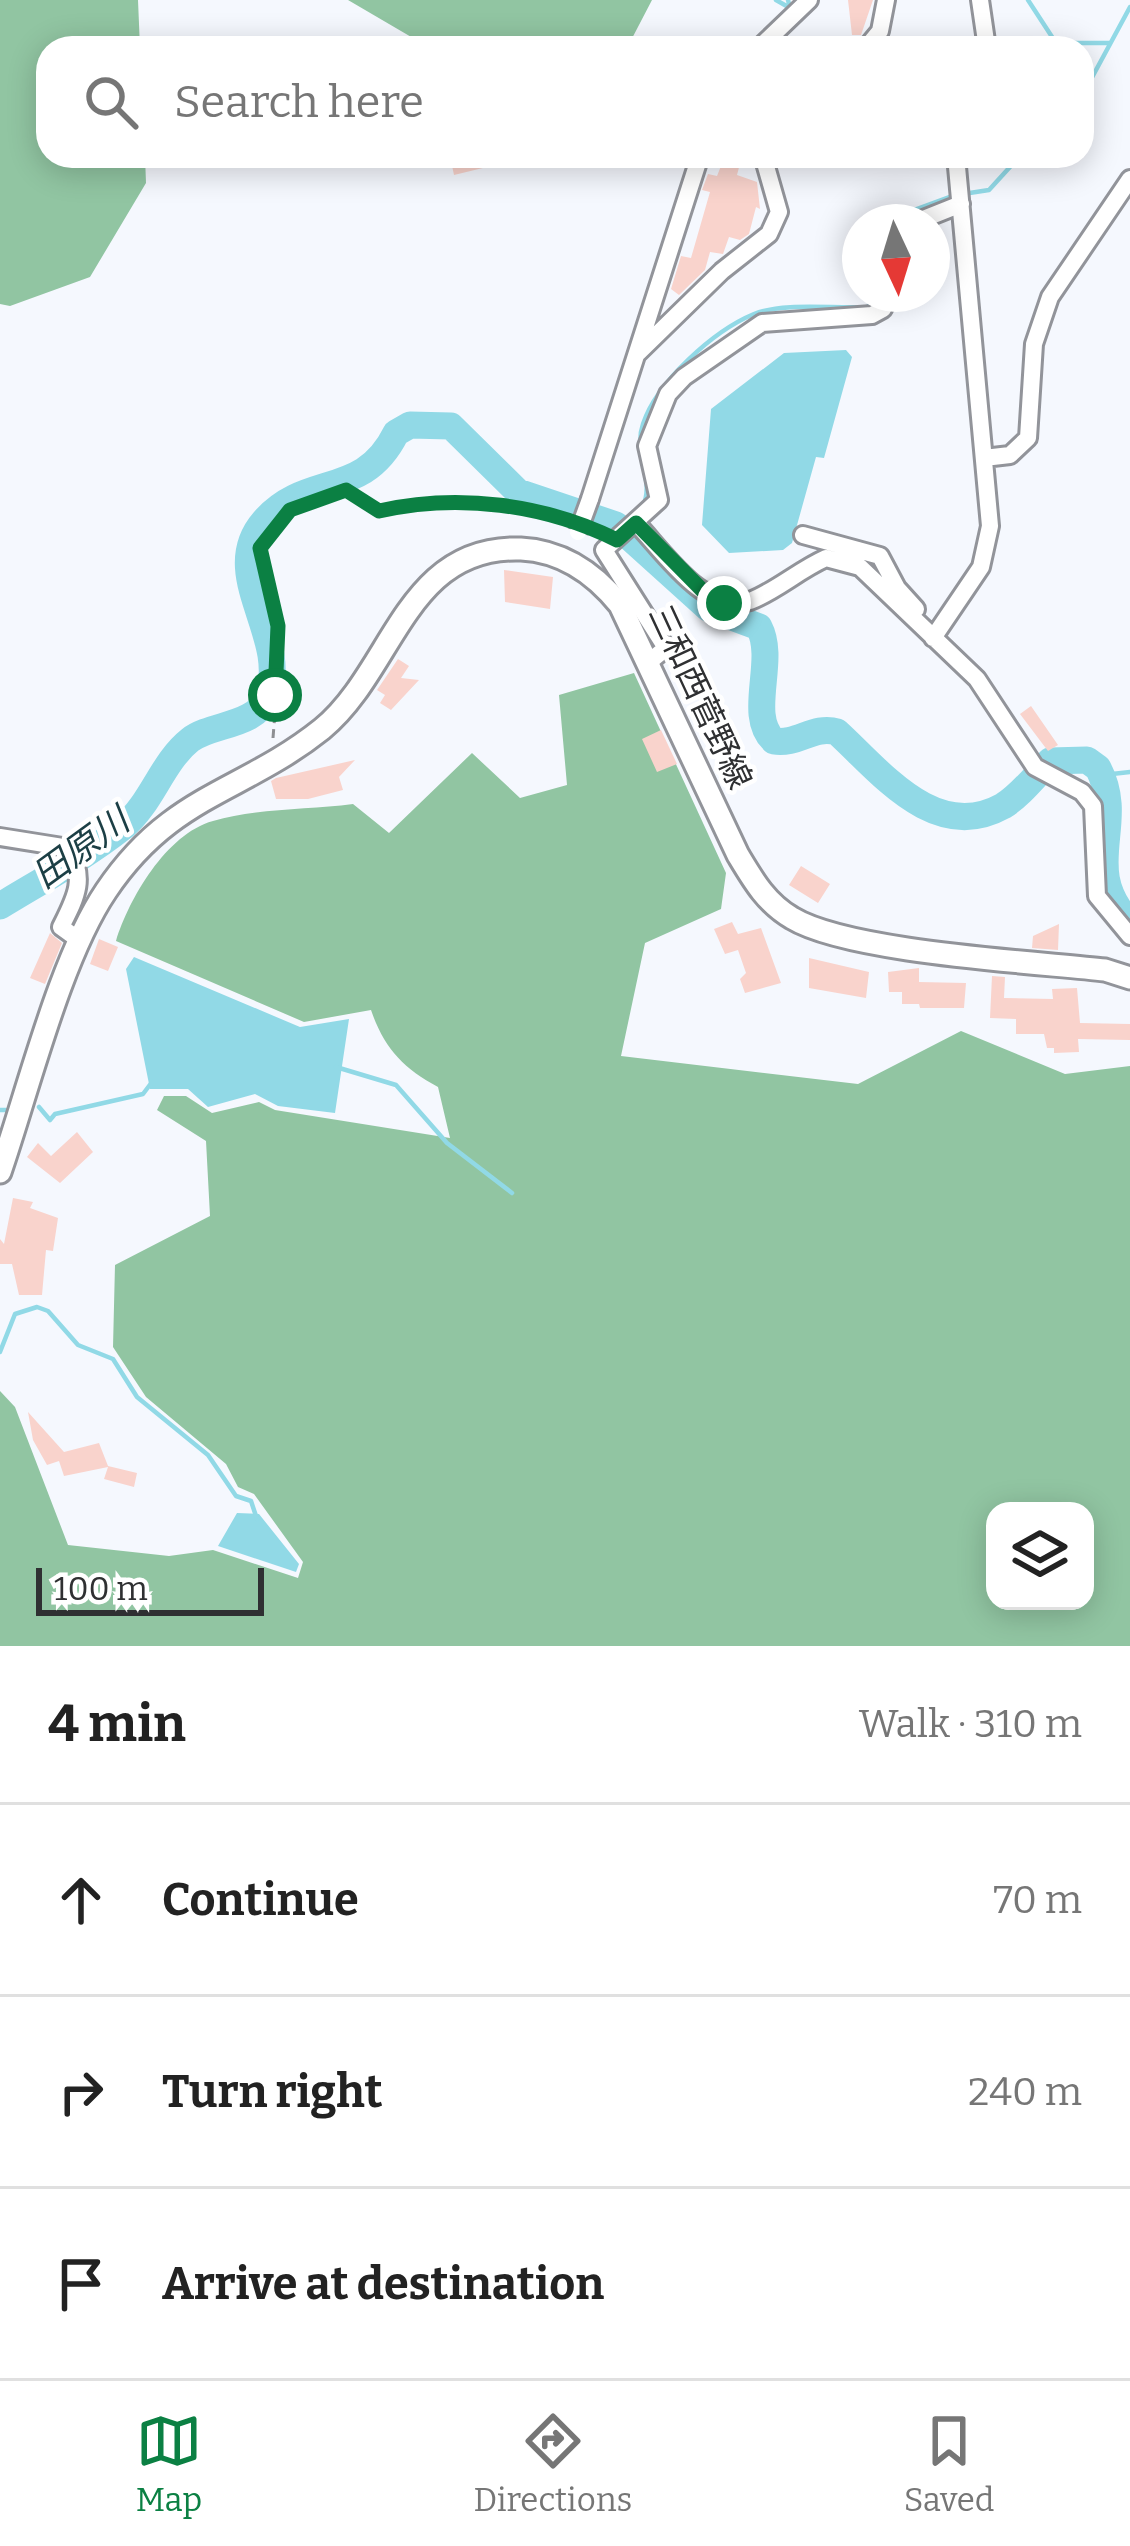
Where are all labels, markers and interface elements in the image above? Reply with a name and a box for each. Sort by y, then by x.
search box [36,36,1094,168]
icon: search [78,69,144,135]
text: Search here [174,75,424,129]
north arrow [842,204,950,312]
route end [697,576,751,630]
street label: 三和西菅野線 [640,599,760,795]
route start [248,668,302,722]
water label: 田原川 [24,796,141,898]
map controls [986,1502,1094,1610]
button: layers [986,1502,1094,1610]
scale bar [36,1562,264,1615]
text: 100 m [54,1569,148,1609]
text: 4 min [48,1693,186,1755]
text: Walk · 310 m [859,1701,1082,1747]
icon: ahead [48,1867,114,1933]
text: Continue [162,1873,359,1927]
text: 70 m [993,1877,1082,1923]
icon: right [48,2059,114,2125]
text: Turn right [162,2065,382,2119]
text: 240 m [968,2069,1082,2115]
icon: arrive [48,2251,114,2317]
text: Arrive at destination [162,2257,604,2311]
tab: Map [136,2408,202,2520]
tab: Directions [474,2408,632,2520]
tab: Saved [904,2408,994,2520]

